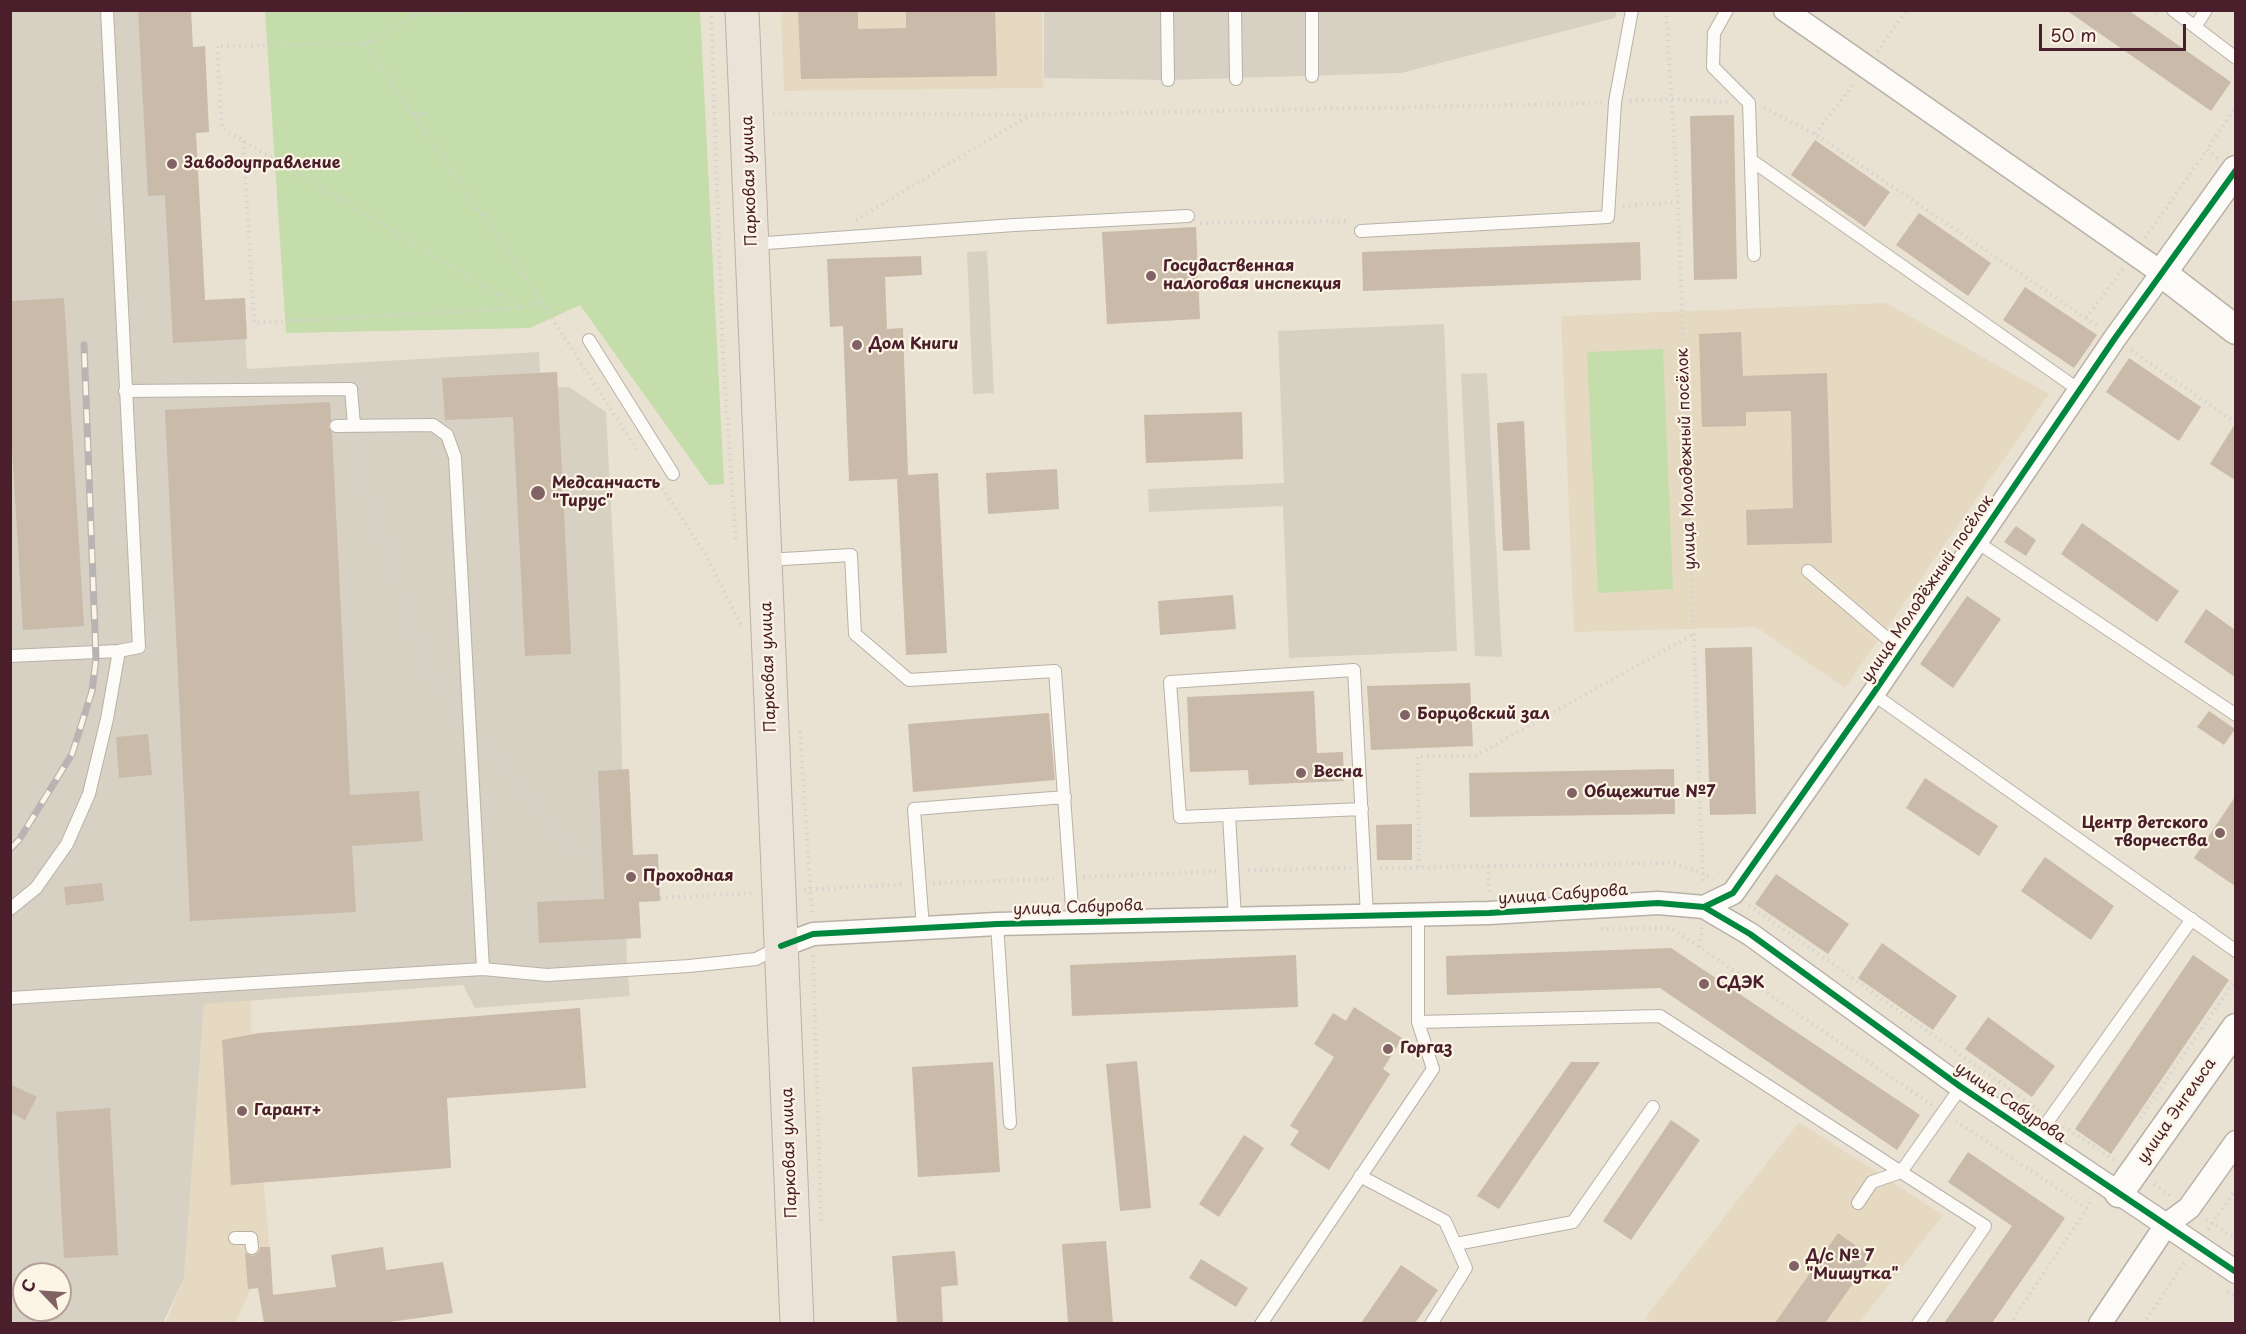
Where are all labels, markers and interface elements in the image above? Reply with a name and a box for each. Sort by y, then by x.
scale bar [2042,12,2189,50]
text: 50 m [2050,21,2097,48]
street label: Парковая улица [738,115,762,247]
place label: Заводоуправление [184,154,340,174]
marker: Заводоуправление [165,157,179,171]
place label: Госудаственная налоговая инспекция [1163,257,1341,295]
marker: Госудаственная налоговая инспекция [1144,269,1158,283]
place label: Дом Книги [869,335,958,355]
marker: Дом Книги [850,338,864,352]
street label: улица Молодежный посёлок [1674,348,1700,570]
place label: Медсанчасть "Тирус" [552,474,660,512]
marker: Медсанчасть "Тирус" [529,484,547,502]
street label: улица Молодёжный посёлок [1858,492,1998,686]
street label: Парковая улица [757,601,781,733]
place label: Борцовский зал [1417,705,1550,725]
marker: Борцовский зал [1398,708,1412,722]
place label: Весна [1313,763,1363,783]
marker: Весна [1294,766,1308,780]
place label: Общежитие №7 [1584,783,1715,803]
marker: Общежитие №7 [1565,786,1579,800]
place label: Центр детского творчества [2082,814,2208,852]
marker: Центр детского творчества [2213,826,2227,840]
place label: Проходная [643,867,734,887]
marker: Проходная [624,870,638,884]
street label: улица Сабурова [1498,881,1628,909]
street label: улица Сабурова [1013,896,1143,920]
place label: СДЭК [1716,974,1764,994]
marker: СДЭК [1697,977,1711,991]
place label: Горгаз [1400,1039,1452,1059]
marker: Горгаз [1381,1042,1395,1056]
street label: улица Энгельса [2134,1055,2220,1167]
street label: улица Сабурова [1951,1059,2069,1147]
street label: Парковая улица [778,1087,802,1219]
place label: Гарант+ [254,1101,322,1121]
marker: Гарант+ [235,1104,249,1118]
place label: Д/с № 7 "Мишутка" [1806,1247,1899,1285]
marker: Д/с № 7 "Мишутка" [1787,1259,1801,1273]
north arrow [12,1262,72,1322]
text: С [14,1275,41,1296]

